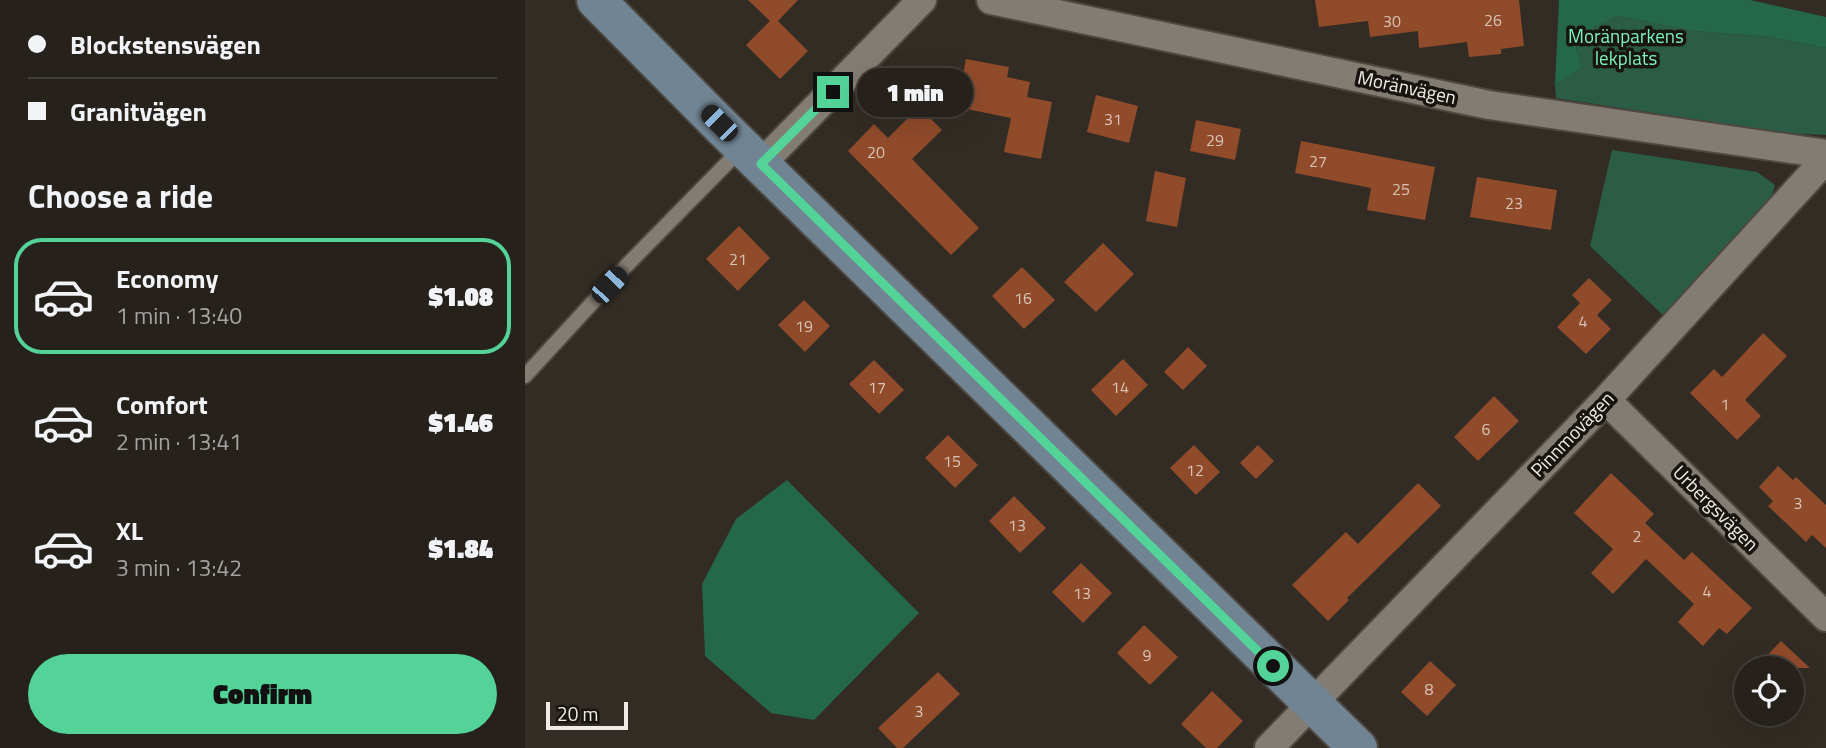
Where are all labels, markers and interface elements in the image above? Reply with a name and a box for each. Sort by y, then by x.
house number: 26 [1484,8,1502,32]
house number: 30 [1383,9,1401,33]
park label: Moränparkens lekplats [1568,21,1684,72]
text: Blockstensvägen [70,25,261,64]
street label: Moränvägen [1355,62,1459,111]
callout: 1 min [857,68,973,116]
text: 1 min [886,75,944,110]
route end [817,76,849,108]
text: Granitvägen [70,92,207,131]
car [697,101,742,145]
house number: 31 [1104,107,1122,131]
house number: 29 [1206,128,1224,152]
house number: 20 [867,140,885,164]
house number: 27 [1309,149,1327,173]
text: Choose a ride [28,172,213,220]
house number: 25 [1392,177,1410,201]
house number: 23 [1505,191,1523,215]
house number: 21 [729,247,747,271]
text: Economy [116,259,218,298]
car [587,262,632,308]
icon: car [32,265,95,328]
text: $1.08 [428,277,493,316]
house number: 16 [1014,286,1032,310]
text: 1 min · 13:40 [116,298,242,333]
house number: 4 [1579,309,1588,333]
house number: 19 [795,314,813,338]
house number: 17 [868,375,886,399]
house number: 14 [1111,375,1129,399]
street label: Pinnmovägen [1523,384,1620,483]
text: Comfort [116,385,208,424]
icon: car [32,391,95,454]
house number: 1 [1721,392,1729,416]
text: $1.46 [428,403,493,442]
house number: 6 [1482,417,1491,441]
text: 2 min · 13:41 [116,424,242,459]
house number: 15 [943,449,961,473]
house number: 12 [1186,458,1204,482]
street label: Urbergsvägen [1667,458,1766,557]
house number: 3 [1794,491,1802,515]
text: XL [116,511,143,550]
house number: 13 [1008,513,1026,537]
icon: car [32,517,95,580]
house number: 2 [1633,524,1641,548]
text: $1.84 [428,529,493,568]
text: 3 min · 13:42 [116,550,242,585]
house number: 4 [1703,579,1712,603]
house number: 13 [1073,581,1091,605]
house number: 9 [1143,643,1152,667]
route start [1257,650,1289,682]
button: Confirm [28,654,497,734]
map controls [1734,656,1804,726]
button: locate [1734,656,1804,726]
house number: 8 [1425,677,1434,701]
scale bar [546,699,628,731]
text: 20 m [557,699,598,728]
house number: 3 [915,699,923,723]

